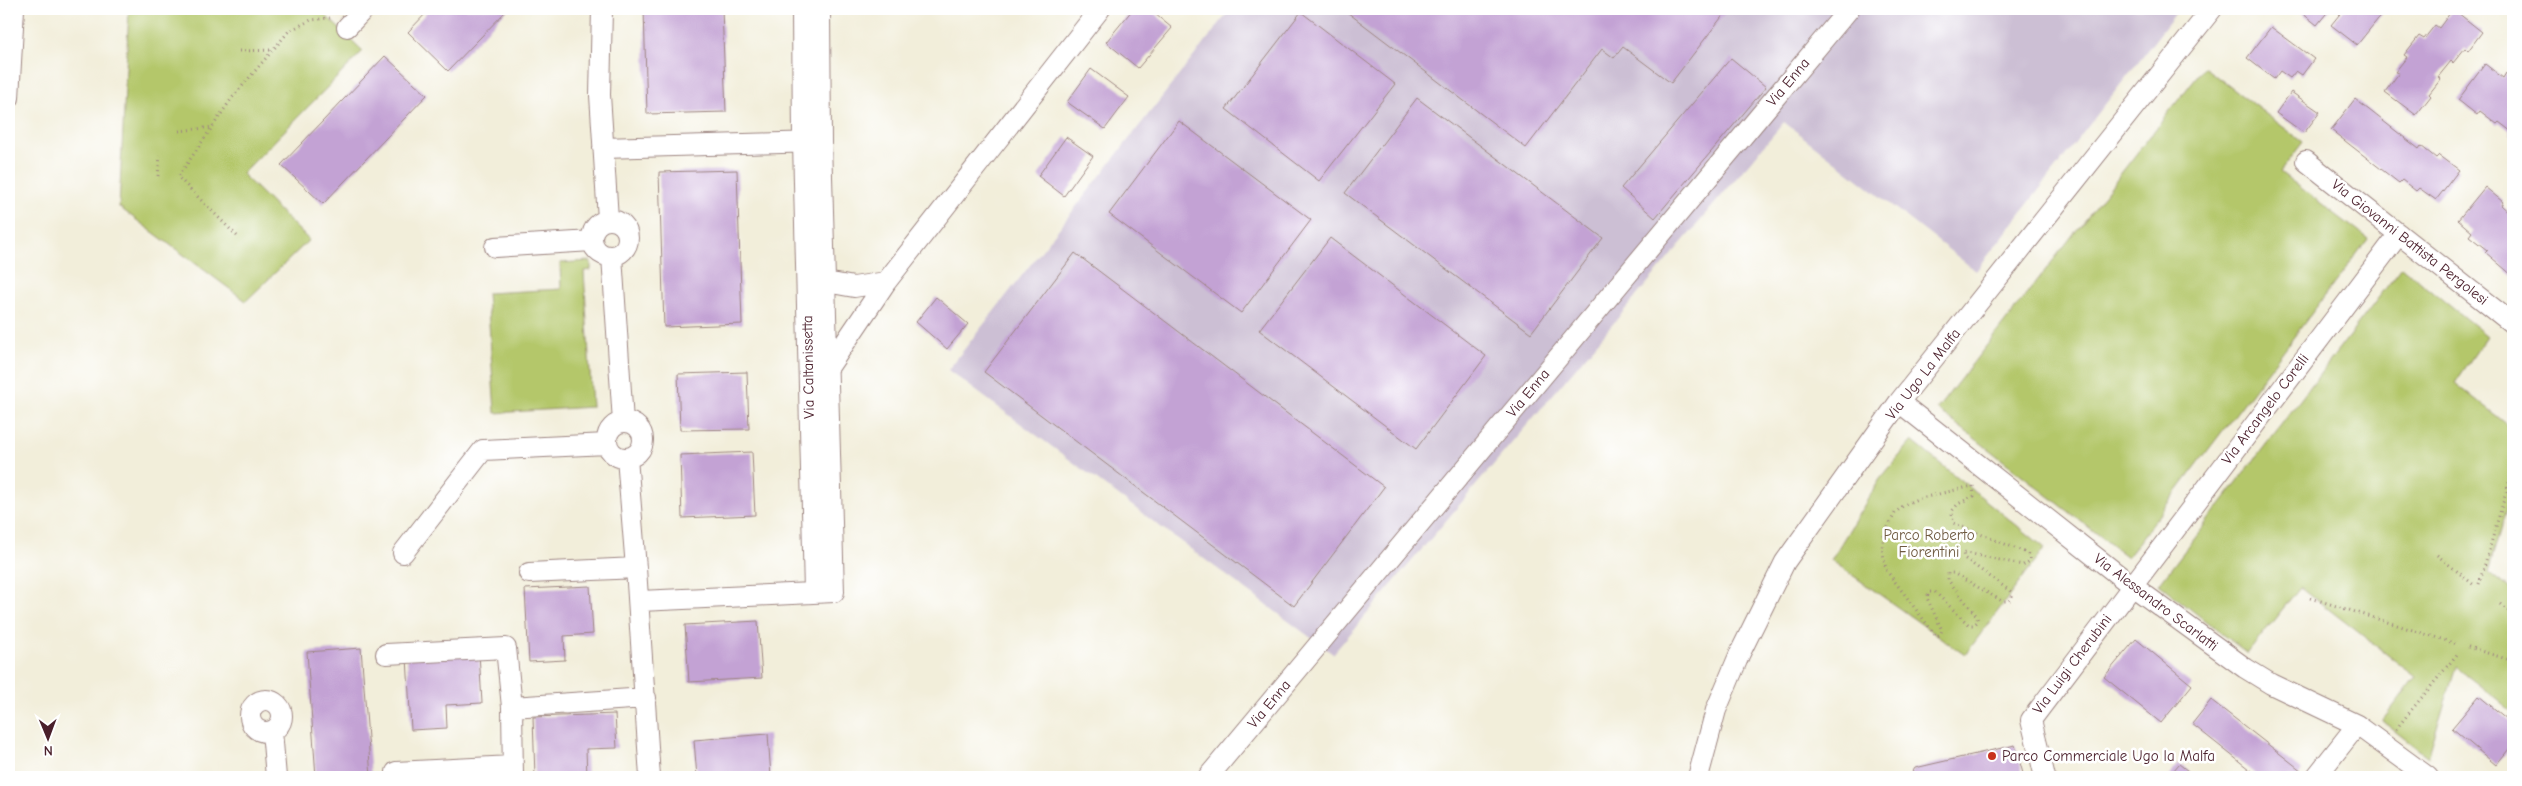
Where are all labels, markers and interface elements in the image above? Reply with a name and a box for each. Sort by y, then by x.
street label: Via Enna [1763,54,1813,110]
street label: Via Giovanni Battista Pergolesi [2328,175,2492,309]
street label: Via Caltanissetta [798,315,818,419]
street label: Via Ugo La Malfa [1882,325,1964,423]
street label: Via Arcangelo Corelli [2218,350,2312,468]
street label: Via Enna [1503,365,1553,421]
park label: Parco Roberto Fiorentini [1883,526,1975,561]
street label: Via Alessandro Scarlatti [2090,549,2222,655]
street label: Via Luigi Cherubini [2029,610,2115,718]
street label: Via Enna [1244,676,1294,732]
north arrow [22,714,72,764]
text: N [44,742,53,759]
place label: Parco Commerciale Ugo la Malfa [2002,747,2215,765]
marker: Parco Commerciale Ugo la Malfa [1986,750,1998,762]

